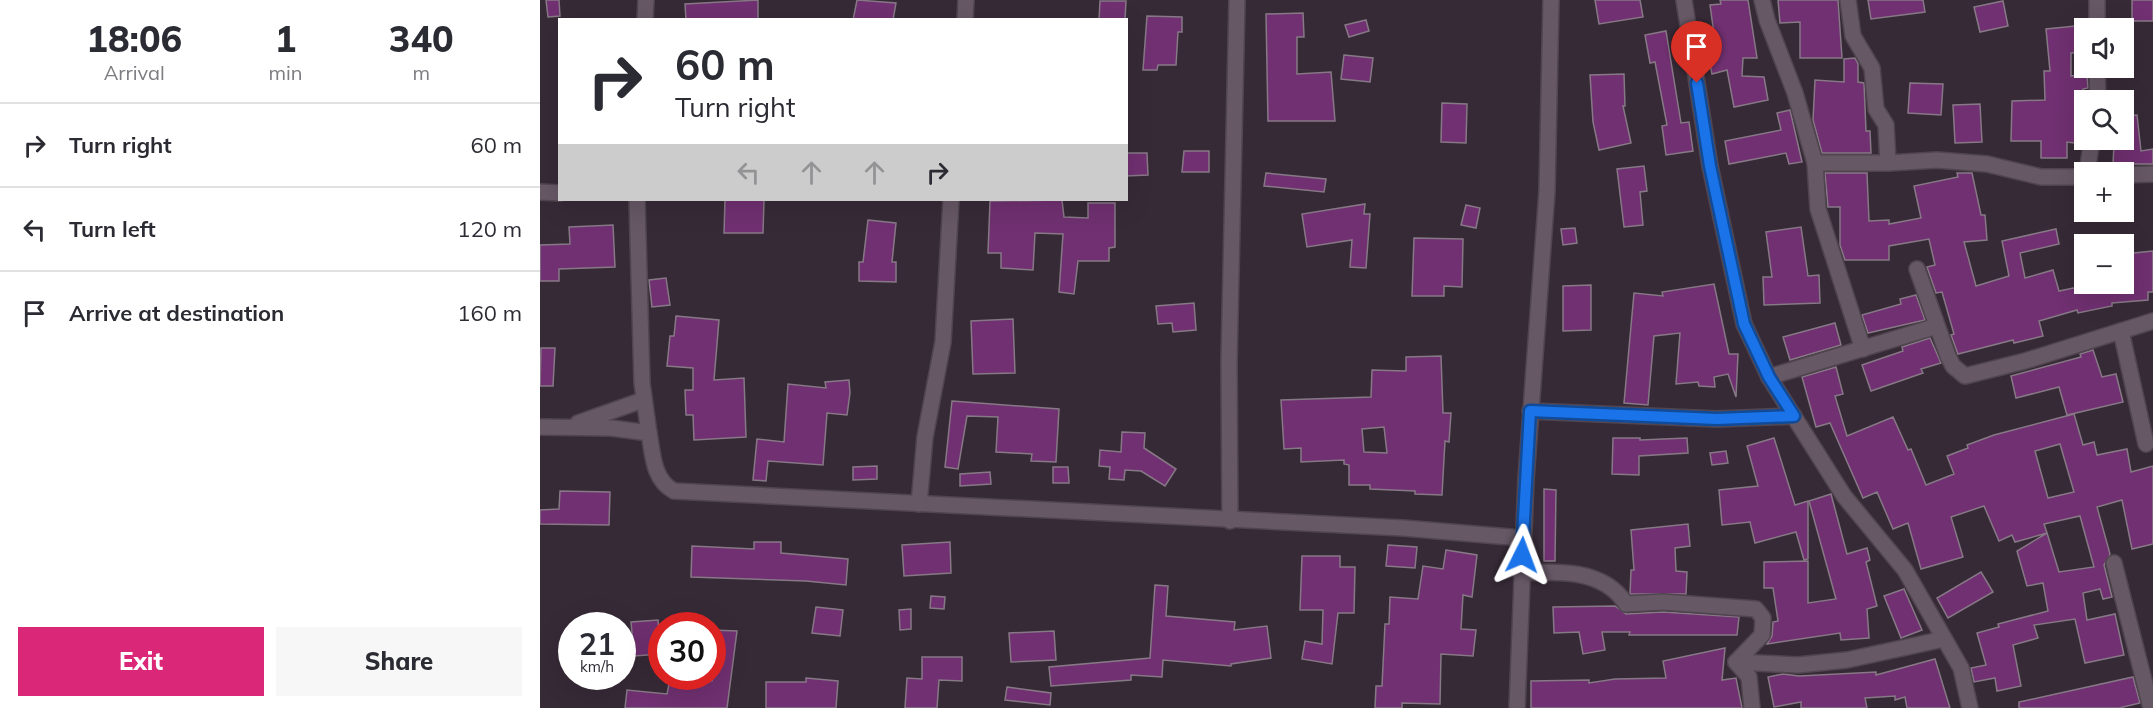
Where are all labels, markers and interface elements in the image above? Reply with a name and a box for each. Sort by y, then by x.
text: 18:06 [86,16,182,61]
text: 1 [275,16,296,61]
text: 340 [389,16,454,61]
map controls [2074,18,2134,294]
button: sound [2074,18,2134,78]
pin [1671,21,1722,83]
icon: arrive [1680,30,1713,63]
text: 60 m [675,38,775,91]
icon: right [576,42,654,120]
text: Arrival [104,60,165,85]
text: min [268,60,303,85]
text: m [412,60,430,85]
text: Turn right [675,90,795,124]
button: search [2074,90,2134,150]
icon: right [18,129,51,162]
text: Turn right [69,131,172,159]
text: 60 m [471,131,522,159]
icon: left [732,156,765,189]
icon: ahead [795,156,828,189]
icon: ahead [858,156,891,189]
icon: right [921,156,954,189]
button: + [2074,162,2134,222]
icon: left [18,213,51,246]
text: Turn left [69,215,156,243]
text: 120 m [457,215,522,243]
button: − [2074,234,2134,294]
icon: arrive [18,297,51,330]
text: Arrive at destination [69,299,284,327]
text: 160 m [457,299,522,327]
position arrow [1490,523,1554,587]
speed limit sign: 30 [648,612,726,690]
text: 21 [579,625,615,663]
button: Exit [18,627,264,696]
button: Share [276,627,522,696]
text: km/h [580,657,614,676]

